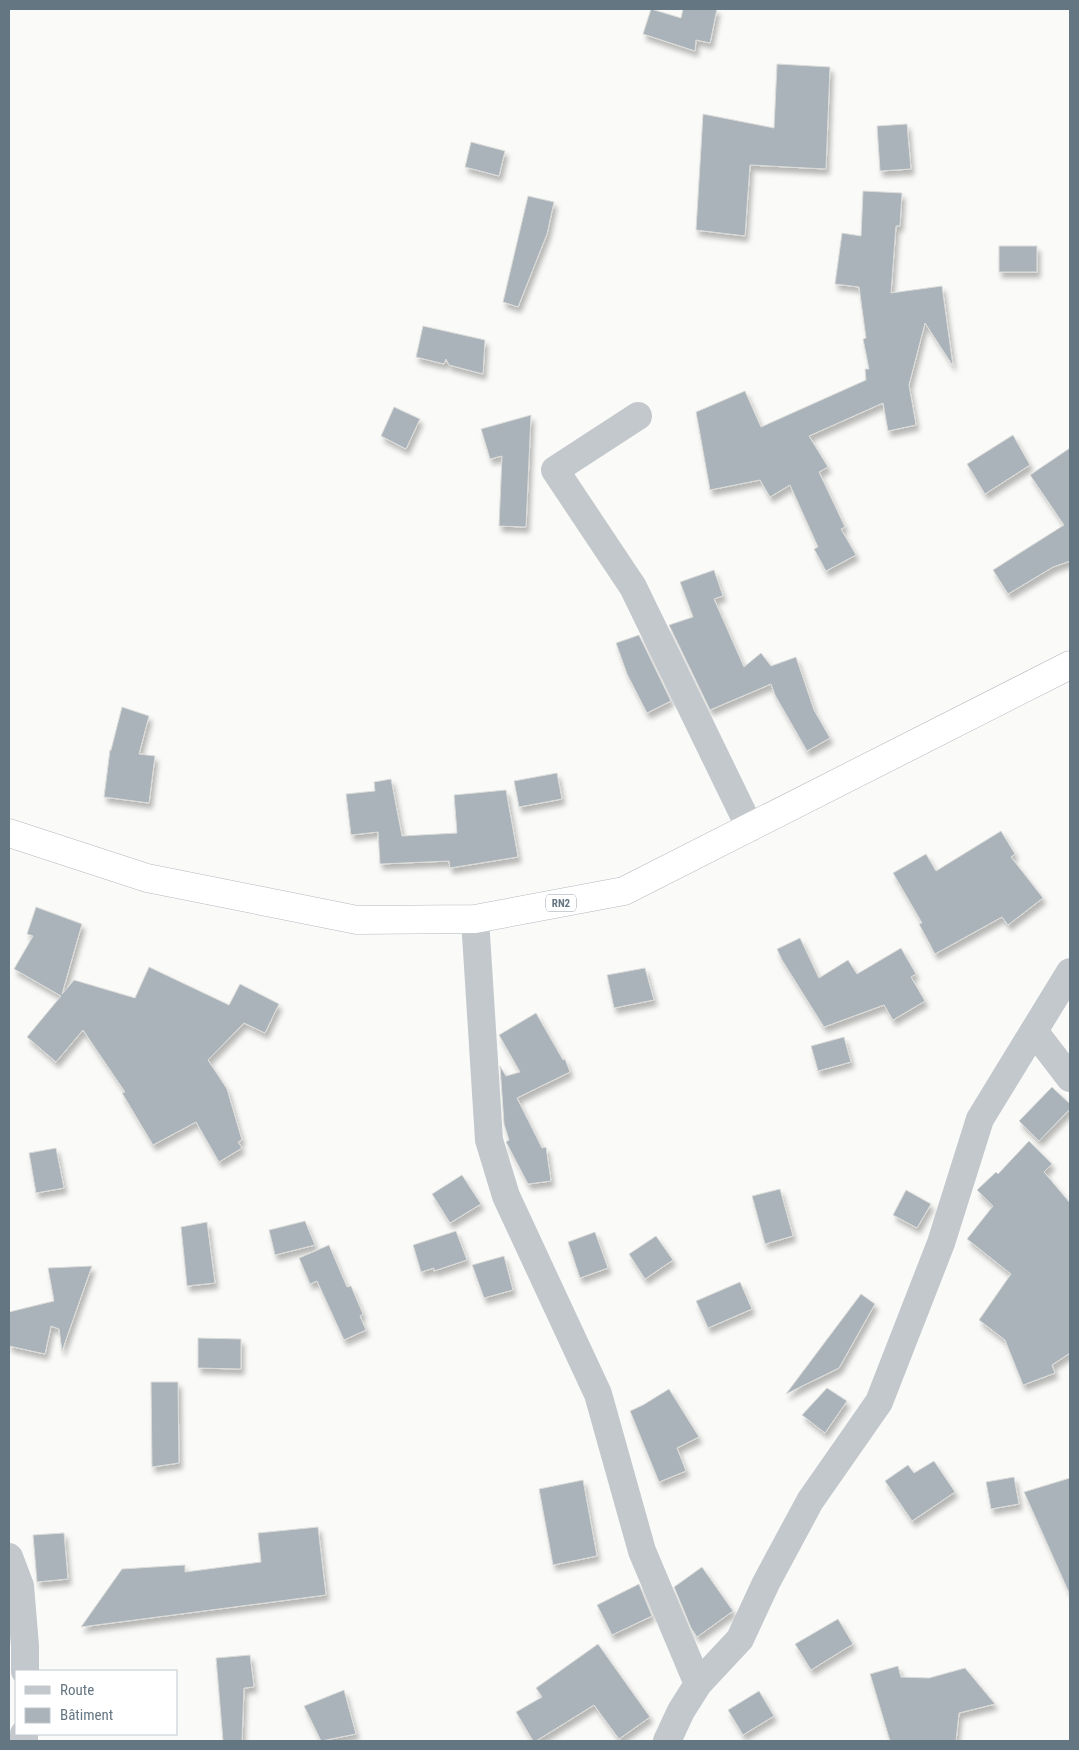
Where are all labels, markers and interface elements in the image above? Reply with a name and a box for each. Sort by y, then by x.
road number: RN2 [546,894,576,911]
legend [15,1670,178,1735]
text: Route [60,1681,94,1699]
text: Bâtiment [60,1706,113,1724]

